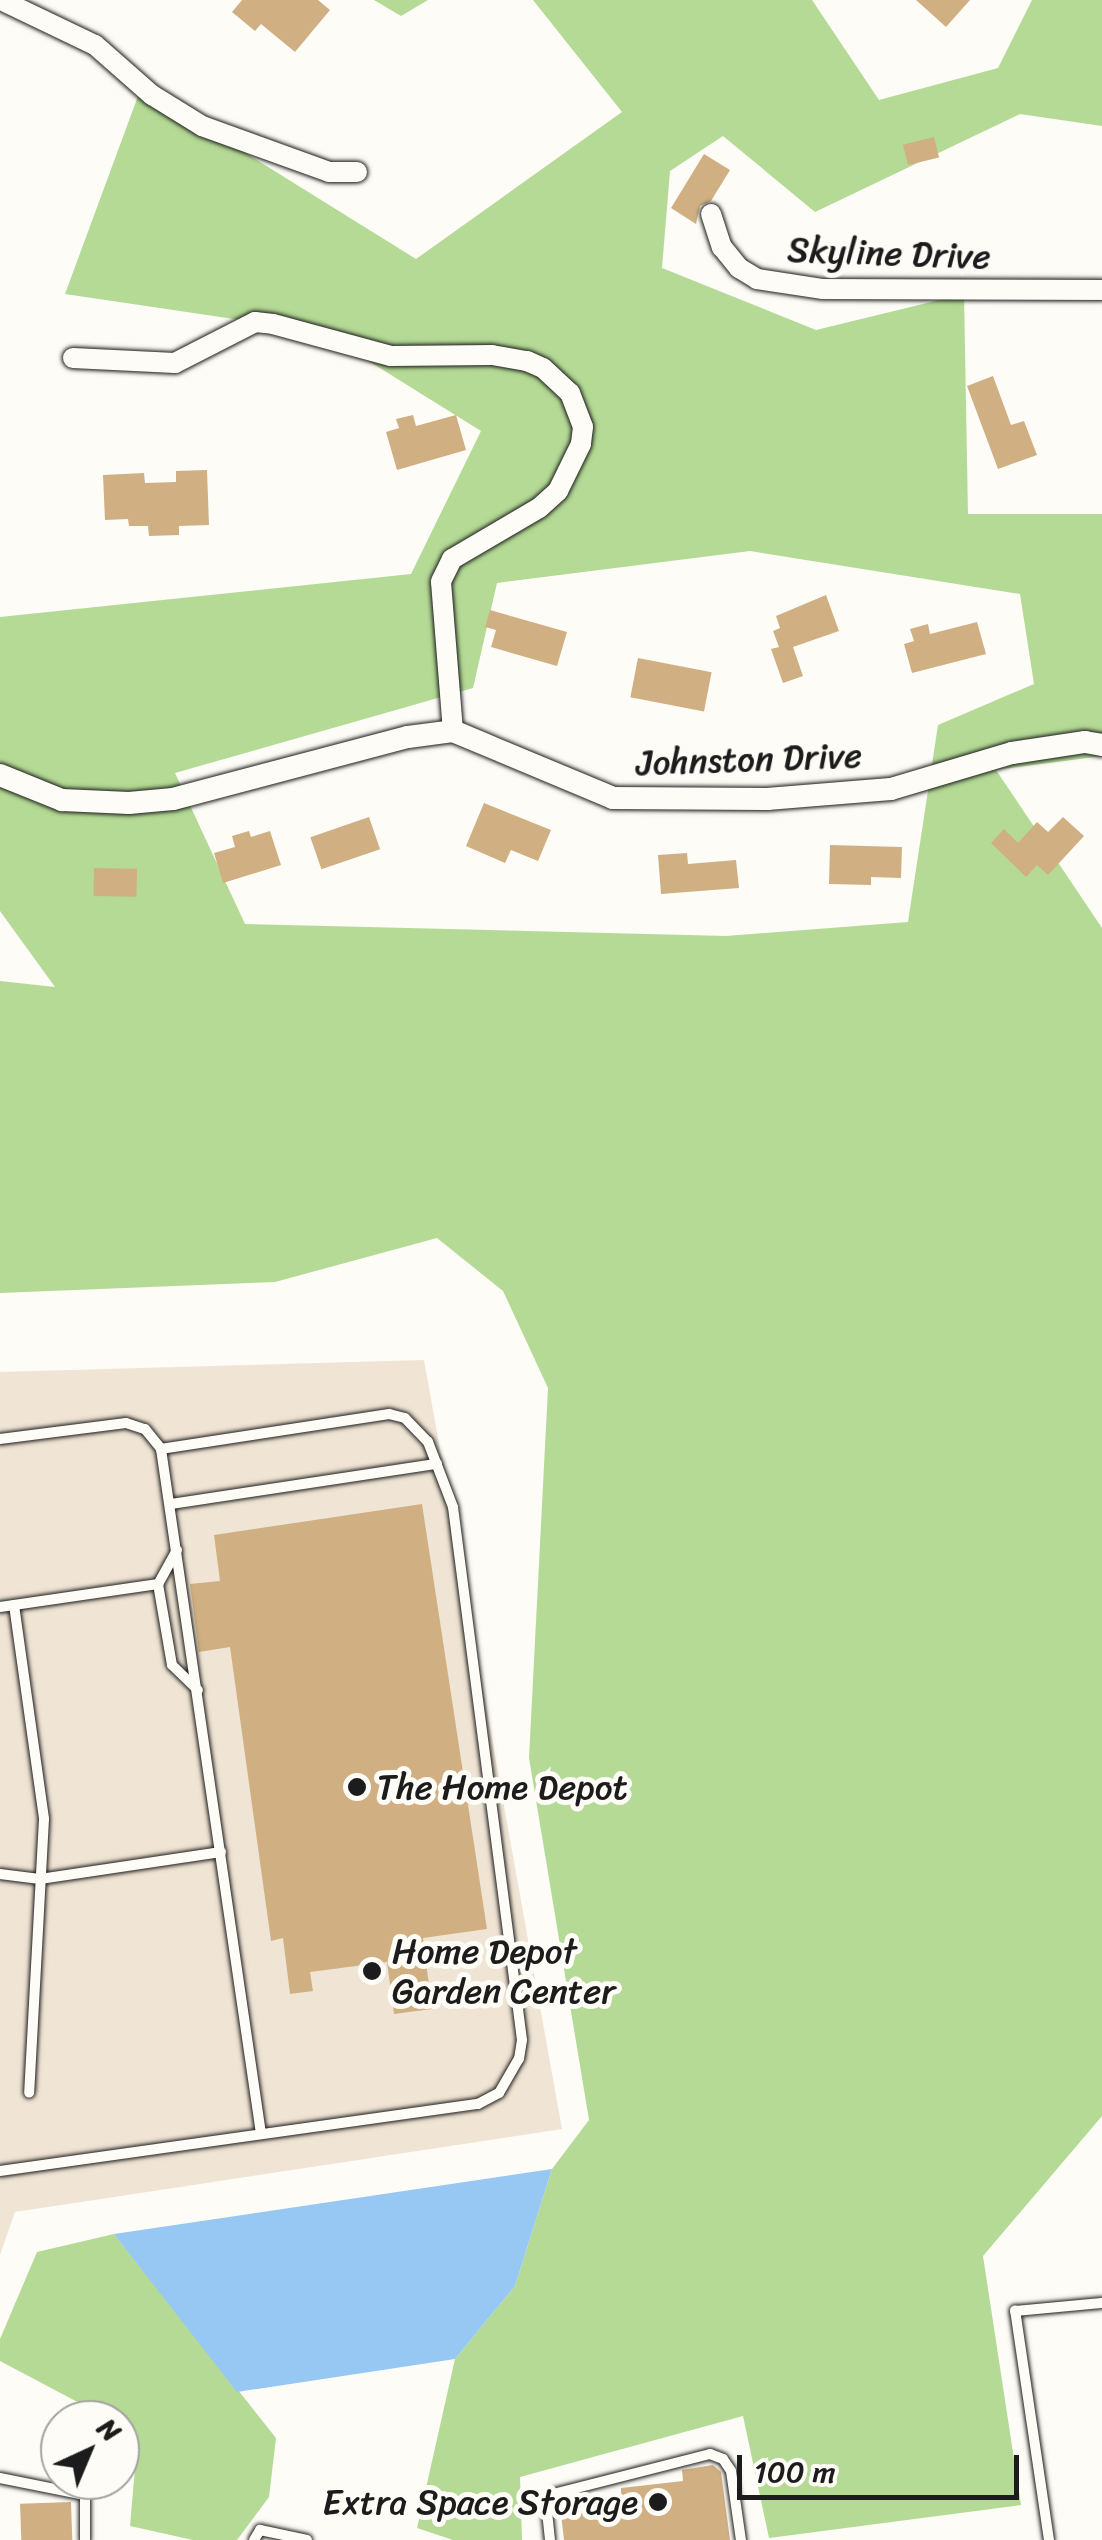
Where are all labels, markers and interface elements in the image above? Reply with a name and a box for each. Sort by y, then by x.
street label: Skyline Drive [787,228,991,278]
street label: Johnston Drive [635,734,863,784]
place label: The Home Depot [377,1766,629,1808]
marker: The Home Depot [346,1776,368,1798]
place label: Home Depot Garden Center [392,1930,617,2012]
marker: Home Depot Garden Center [361,1960,383,1982]
north arrow [40,2400,140,2500]
text: N [86,2405,134,2454]
scale bar [742,2435,1024,2497]
text: 100 m [754,2445,836,2499]
place label: Extra Space Storage [320,2481,638,2523]
marker: Extra Space Storage [647,2491,669,2513]

